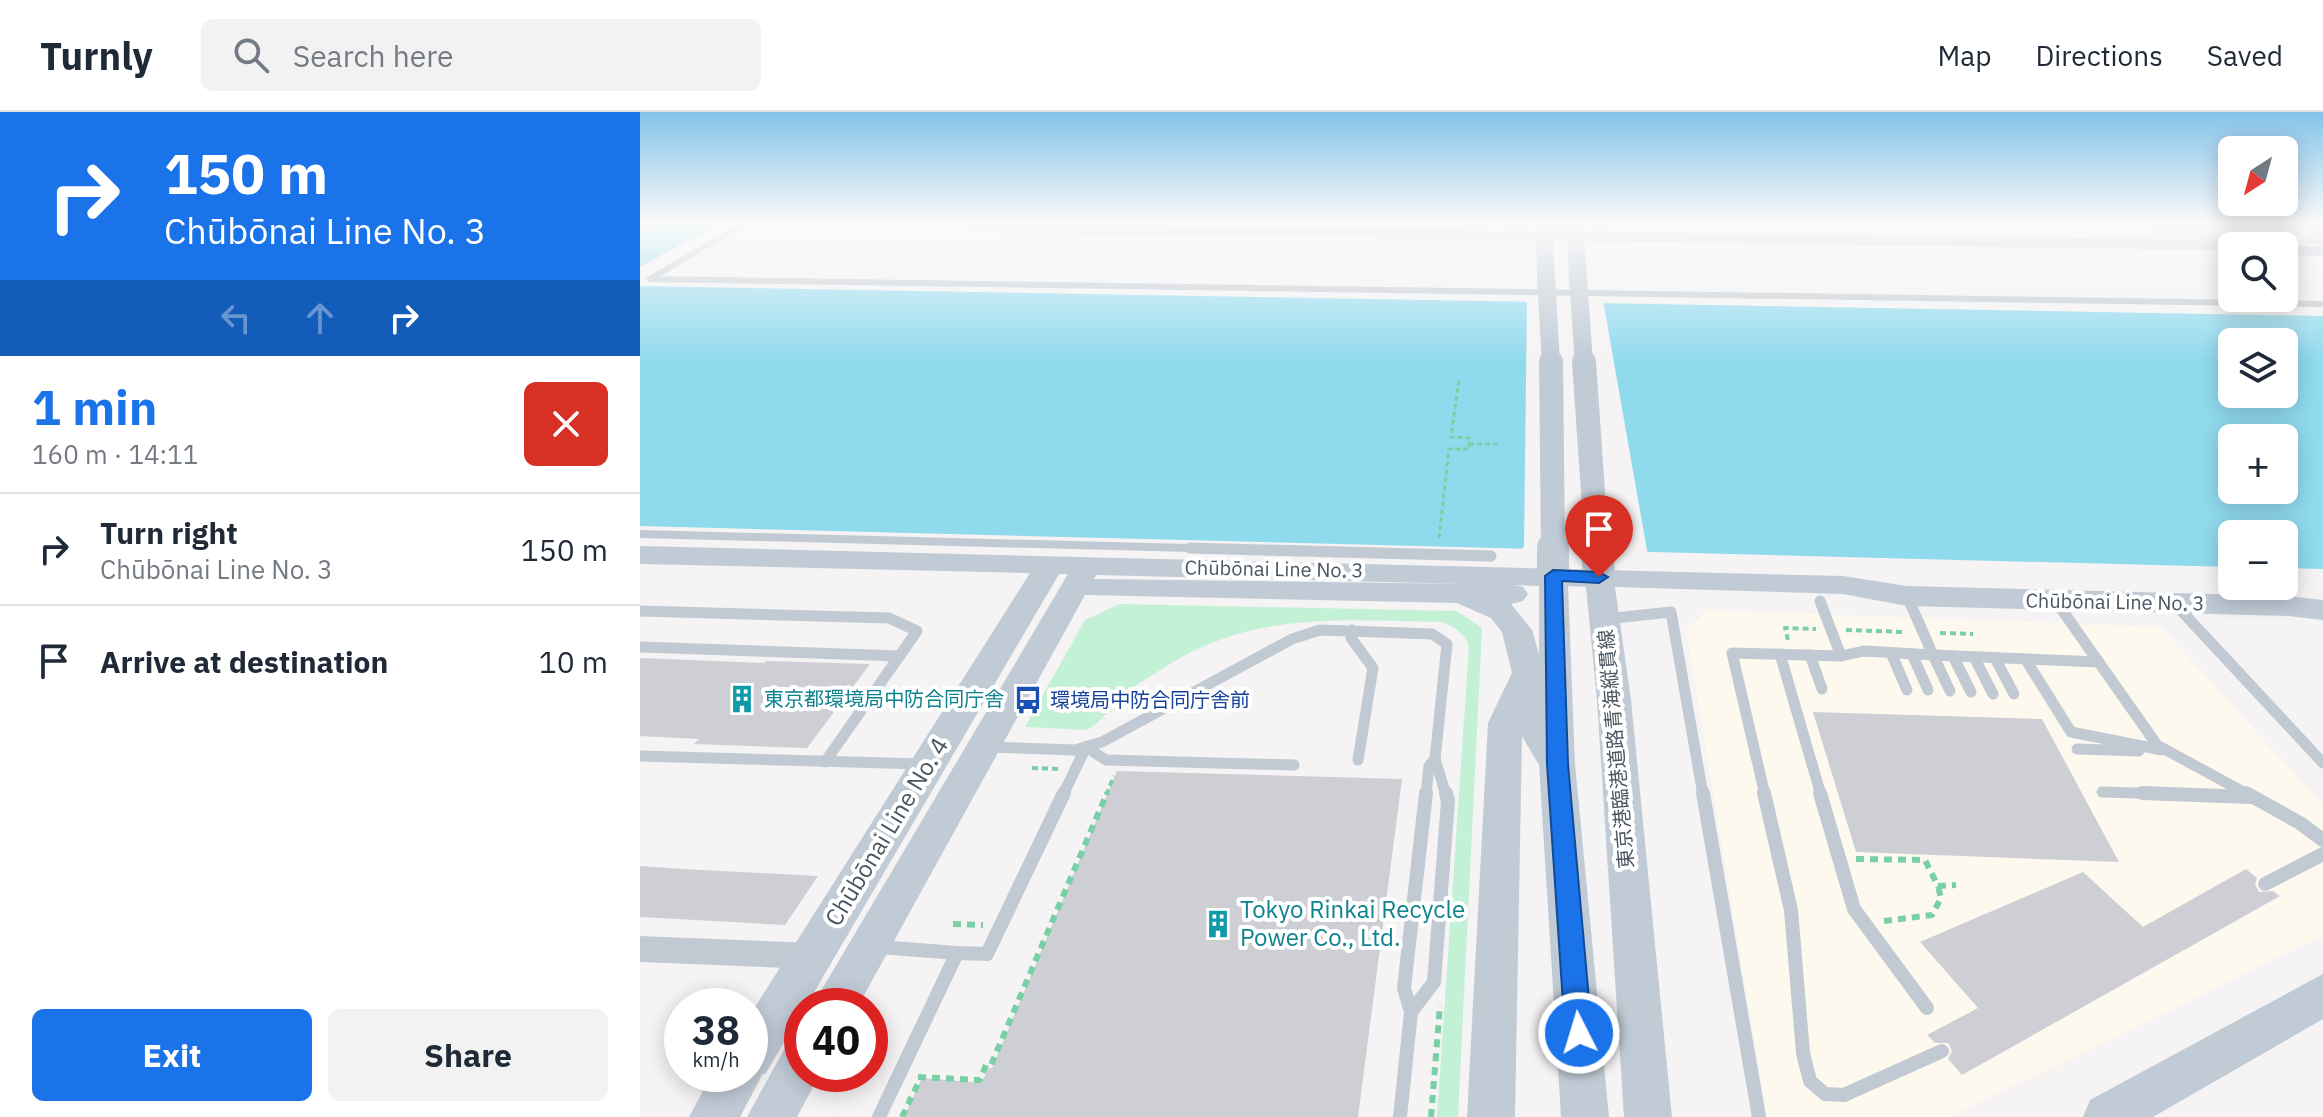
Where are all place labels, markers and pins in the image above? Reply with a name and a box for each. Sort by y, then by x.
pin [1565,495,1633,577]
building icon: 東京都環境局中防合同庁舎 [727,684,757,714]
place label: 東京都環境局中防合同庁舎 [764,685,1004,712]
bus stop icon: 環境局中防合同庁舎前 [1013,685,1043,715]
place label: 環境局中防合同庁舎前 [1050,686,1250,713]
place label: Tokyo Rinkai Recycle Power Co., Ltd. [1240,893,1465,953]
building icon: Tokyo Rinkai Recycle Power Co., Ltd. [1203,909,1233,939]

